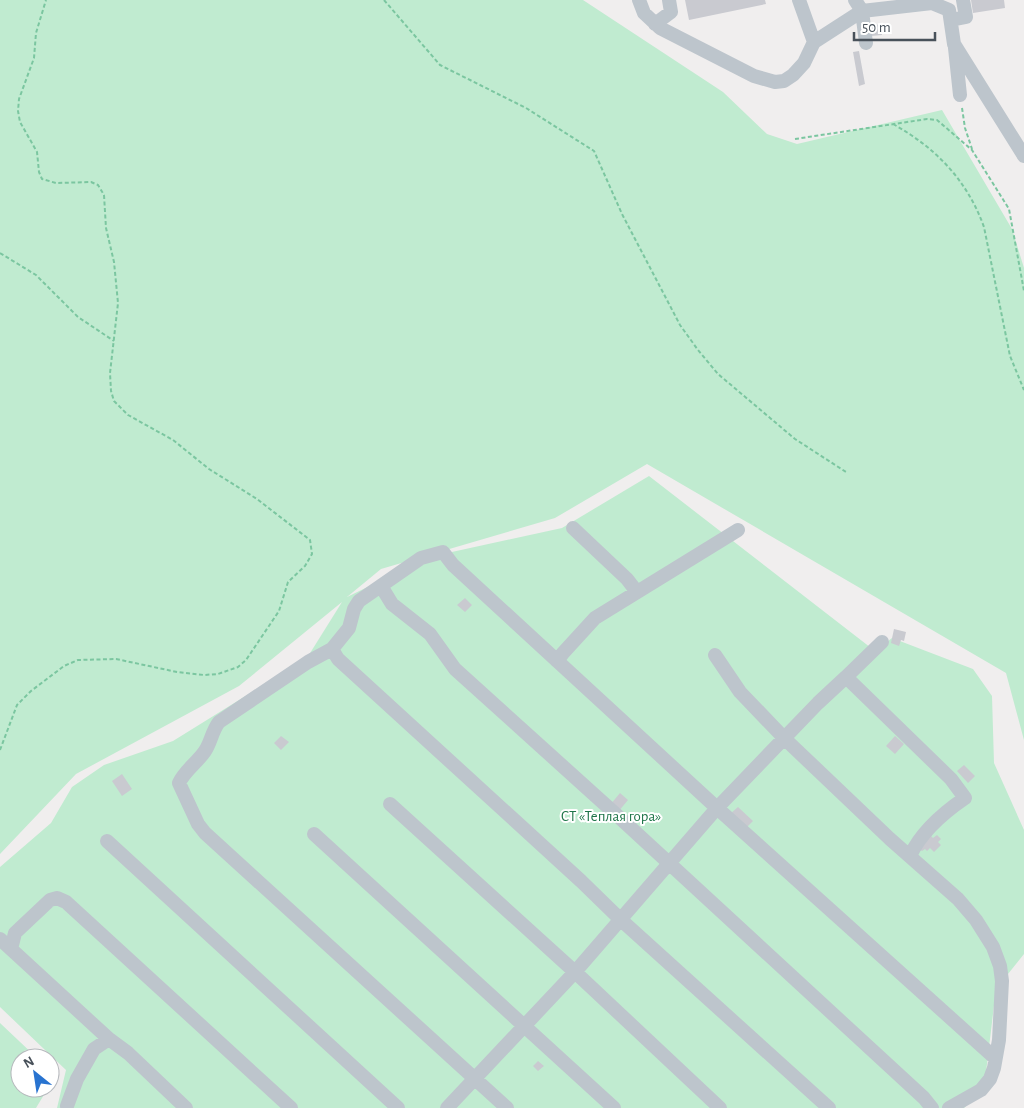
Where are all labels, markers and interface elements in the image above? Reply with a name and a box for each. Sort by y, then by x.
scale bar [854,10,935,42]
text: 50 m [862,20,891,35]
park label: СТ «Теплая гора» [561,809,661,824]
north arrow [10,1048,60,1098]
text: N [21,1054,37,1071]

